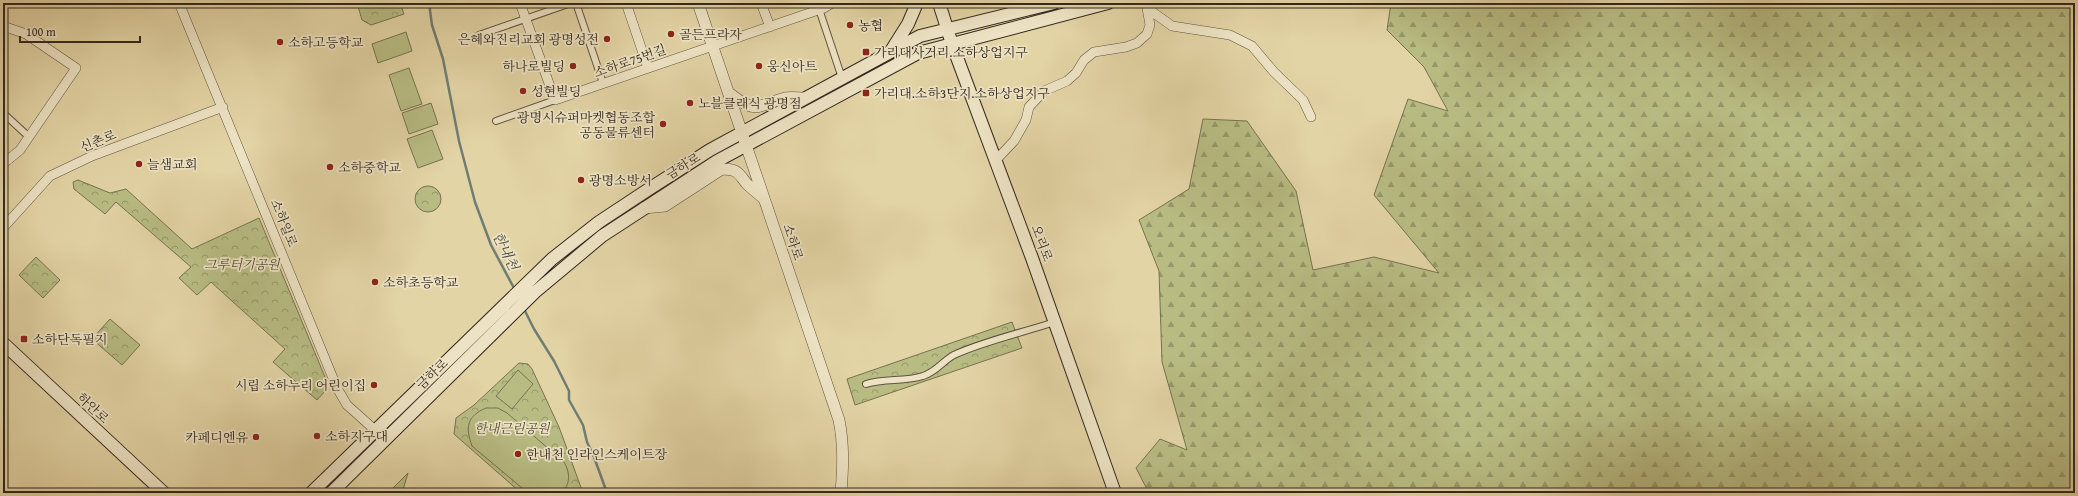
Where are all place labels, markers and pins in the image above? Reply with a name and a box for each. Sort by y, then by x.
place label: 농협 [858,16,883,35]
marker: 농협 [845,20,855,30]
place label: 골든프라자 [679,25,742,44]
marker: 골든프라자 [666,29,676,39]
place label: 은혜와진리교회 광명성전 [458,30,599,49]
place label: 소하고등학교 [288,33,364,52]
marker: 은혜와진리교회 광명성전 [602,34,612,44]
marker: 소하고등학교 [275,37,285,47]
place label: 가리대사거리.소하상업지구 [874,43,1028,62]
marker: 가리대사거리.소하상업지구 [861,47,871,57]
place label: 하나로빌딩 [502,57,565,76]
place label: 웅신아트 [767,57,818,76]
marker: 하나로빌딩 [568,61,578,71]
marker: 웅신아트 [754,61,764,71]
place label: 성현빌딩 [531,82,581,101]
place label: 가리대.소하3단지.소하상업지구 [874,84,1050,103]
marker: 성현빌딩 [518,86,528,96]
marker: 가리대.소하3단지.소하상업지구 [861,88,871,98]
place label: 노블클래식 광명점 [698,94,801,113]
marker: 노블클래식 광명점 [685,98,695,108]
place label: 광명시슈퍼마켓협동조합 공동물류센터 [517,108,655,142]
marker: 광명시슈퍼마켓협동조합 공동물류센터 [658,119,668,129]
place label: 늘샘교회 [147,155,197,174]
place label: 소하중학교 [338,158,401,177]
marker: 늘샘교회 [134,159,144,169]
marker: 소하중학교 [325,162,335,172]
place label: 광명소방서 [589,171,652,190]
marker: 광명소방서 [576,175,586,185]
place label: 소하초등학교 [383,273,459,292]
marker: 소하초등학교 [370,277,380,287]
place label: 소하단독필지 [32,330,107,349]
marker: 소하단독필지 [19,334,29,344]
place label: 시립 소하누리 어린이집 [235,376,366,395]
marker: 시립 소하누리 어린이집 [369,380,379,390]
place label: 소하지구대 [325,427,388,446]
place label: 카페디엔유 [185,428,248,447]
marker: 소하지구대 [312,431,322,441]
marker: 카페디엔유 [251,432,261,442]
place label: 한내천 인라인스케이트장 [526,445,667,464]
marker: 한내천 인라인스케이트장 [513,449,523,459]

